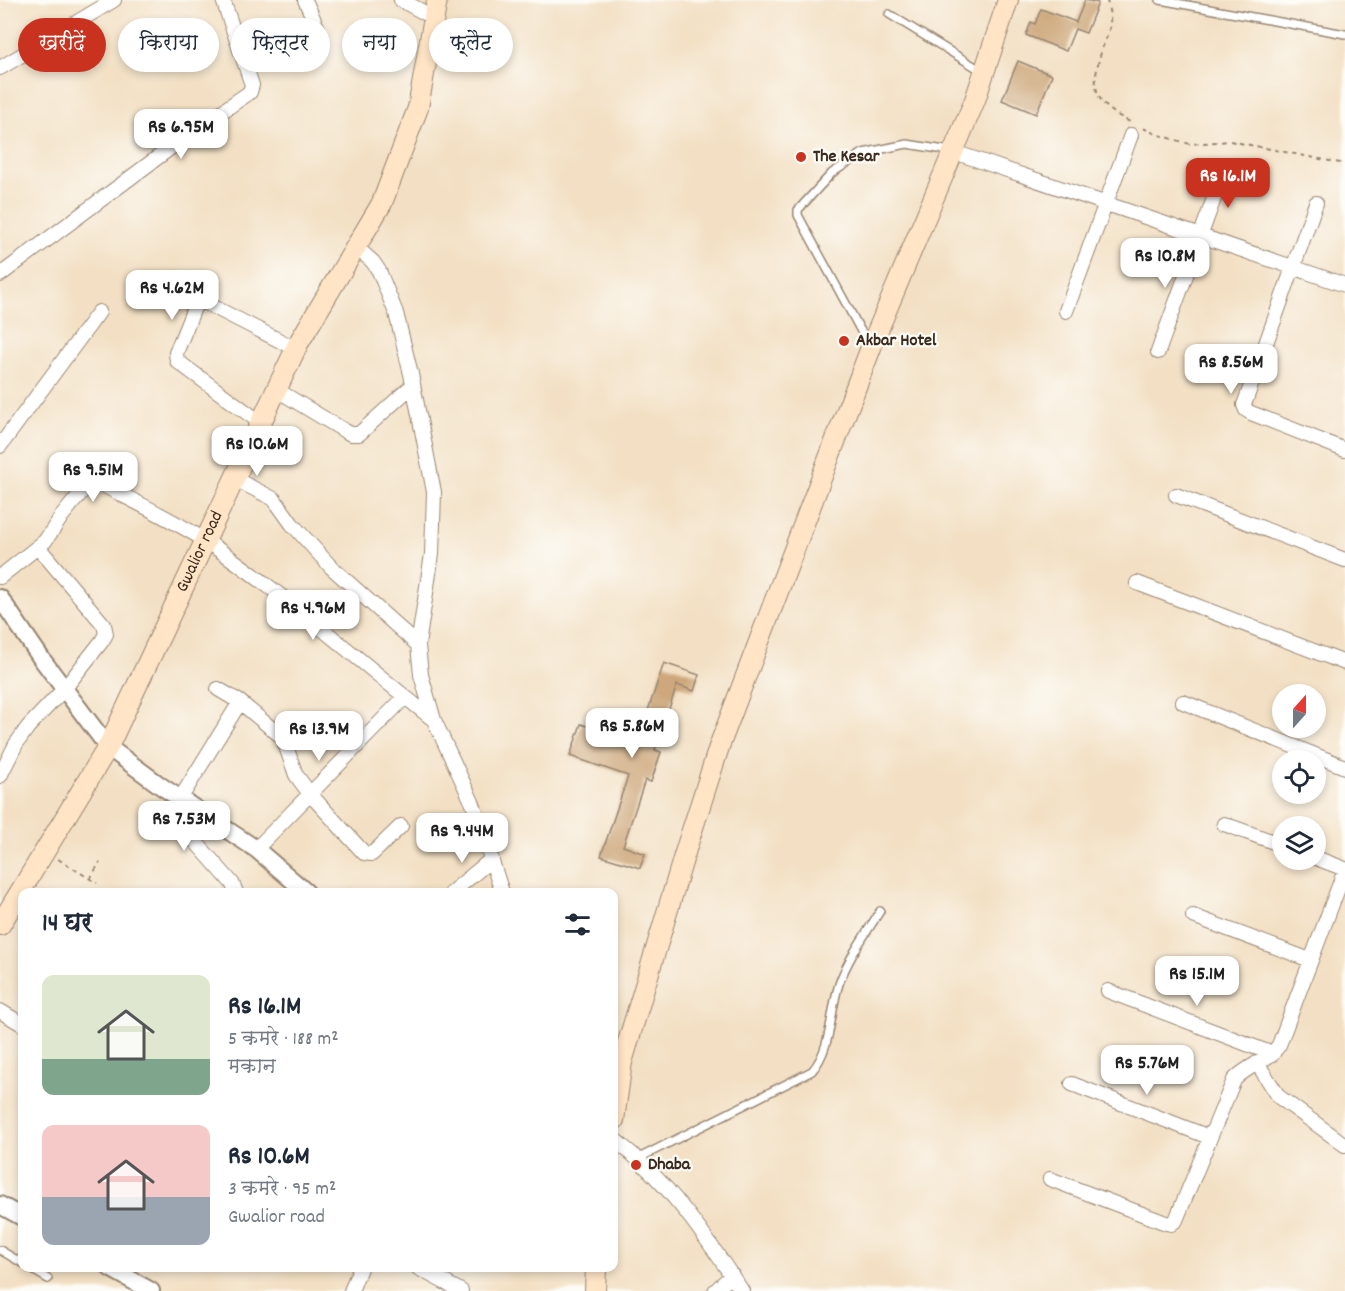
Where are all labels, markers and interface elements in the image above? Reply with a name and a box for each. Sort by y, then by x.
chip: खरीदें [18,18,106,72]
chip: किराया [118,18,219,72]
chip: फ़िल्टर [231,18,330,72]
chip: नया [342,18,417,72]
chip: फ़्लैट [429,18,513,72]
pin: Rs 6.95M [119,109,243,160]
text: Rs 6.95M [148,114,214,142]
place label: The Kesar [813,145,880,170]
marker: The Kesar [794,150,808,164]
pin: Rs 16.1M [1166,158,1290,209]
text: Rs 16.1M [1200,163,1256,191]
pin: Rs 10.8M [1103,238,1227,289]
text: Rs 10.8M [1134,243,1196,271]
pin: Rs 4.62M [110,270,234,321]
text: Rs 4.62M [140,275,204,303]
place label: Akbar Hotel [856,329,937,354]
marker: Akbar Hotel [837,334,851,348]
pin: Rs 8.56M [1169,344,1293,395]
text: Rs 8.56M [1199,349,1263,377]
pin: Rs 10.6M [195,426,319,477]
text: Rs 10.6M [226,431,288,459]
pin: Rs 9.51M [31,452,155,503]
text: Rs 9.51M [63,457,123,485]
street label: Gwalior road [170,507,230,597]
pin: Rs 4.96M [251,590,375,641]
text: Rs 4.96M [280,595,346,623]
north arrow [1272,684,1326,738]
map controls [1272,684,1326,870]
pin: Rs 5.86M [570,708,694,759]
pin: Rs 13.9M [257,711,381,762]
text: Rs 5.86M [600,713,664,741]
text: Rs 13.9M [289,716,349,744]
button: locate [1272,750,1326,804]
pin: Rs 7.53M [122,801,246,852]
text: Rs 7.53M [152,806,216,834]
pin: Rs 9.44M [400,813,524,864]
button: layers [1272,816,1326,870]
text: Rs 9.44M [430,818,494,846]
text: 14 घर [42,906,92,943]
icon: filters [561,908,594,941]
pin: Rs 15.1M [1135,956,1259,1007]
text: Rs 15.1M [1169,961,1225,989]
text: Rs 16.1M [228,989,301,1026]
icon: home [90,999,162,1071]
text: 5 कमरे · 188 m² [228,1026,339,1054]
pin: Rs 5.76M [1085,1045,1209,1096]
text: Rs 5.76M [1115,1050,1179,1078]
text: मकान [228,1054,276,1082]
text: Rs 10.6M [228,1139,310,1176]
icon: home [90,1149,162,1221]
place label: Dhaba [648,1153,691,1178]
marker: Dhaba [629,1158,643,1172]
text: 3 कमरे · 95 m² [228,1176,336,1204]
text: Gwalior road [228,1204,325,1232]

